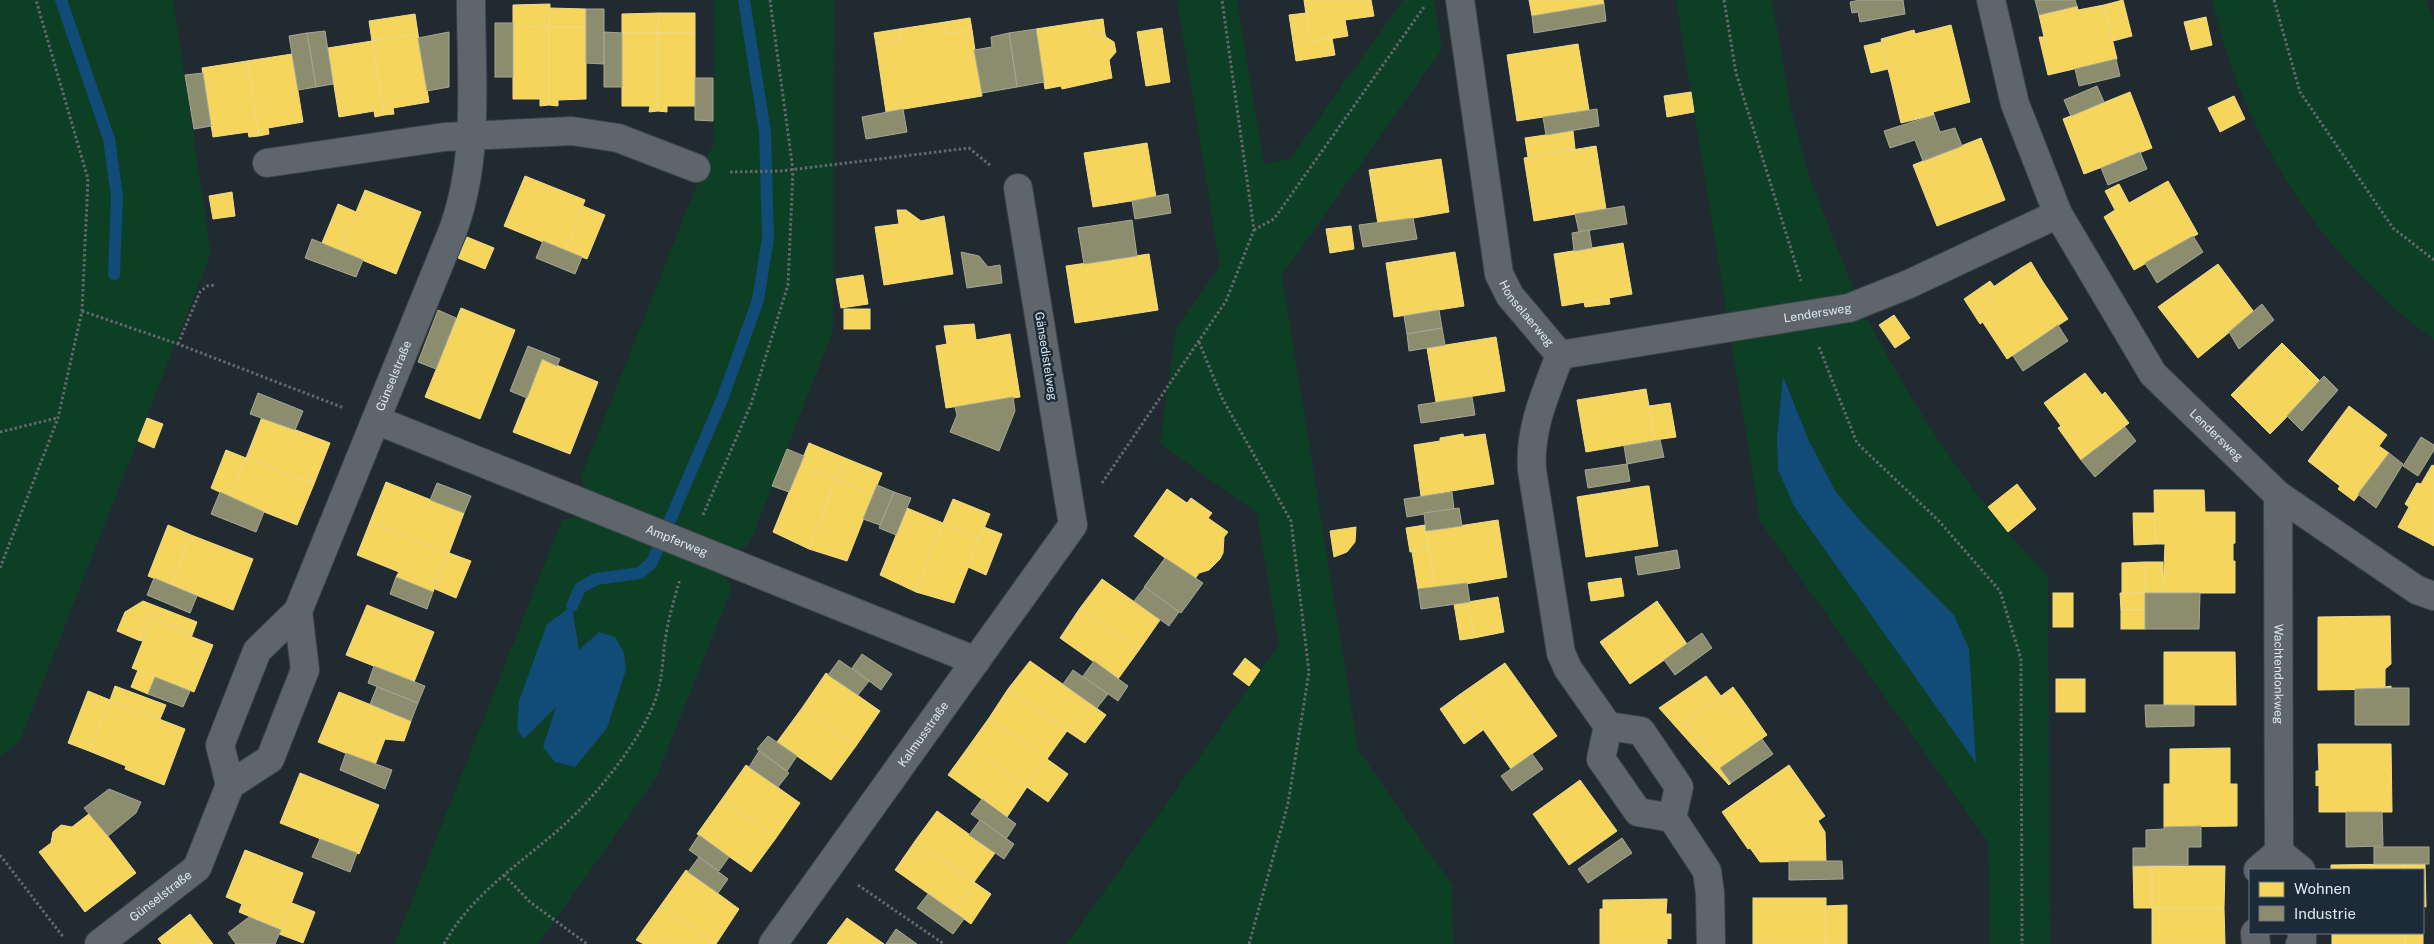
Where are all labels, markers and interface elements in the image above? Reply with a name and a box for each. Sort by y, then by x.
street label: Honselaerweg [1496,278,1557,349]
street label: Lendersweg [1783,301,1853,326]
street label: Gänsedistelweg [1032,311,1060,401]
street label: Günselstraße [373,338,414,413]
street label: Lendersweg [2187,406,2246,464]
street label: Ampferweg [644,522,710,560]
street label: Wachtendonkweg [2271,624,2286,724]
street label: Kalmusstraße [895,699,952,770]
street label: Günselstraße [127,868,195,925]
legend [2249,869,2424,934]
text: Wohnen [2294,880,2351,897]
text: Industrie [2294,905,2356,922]

